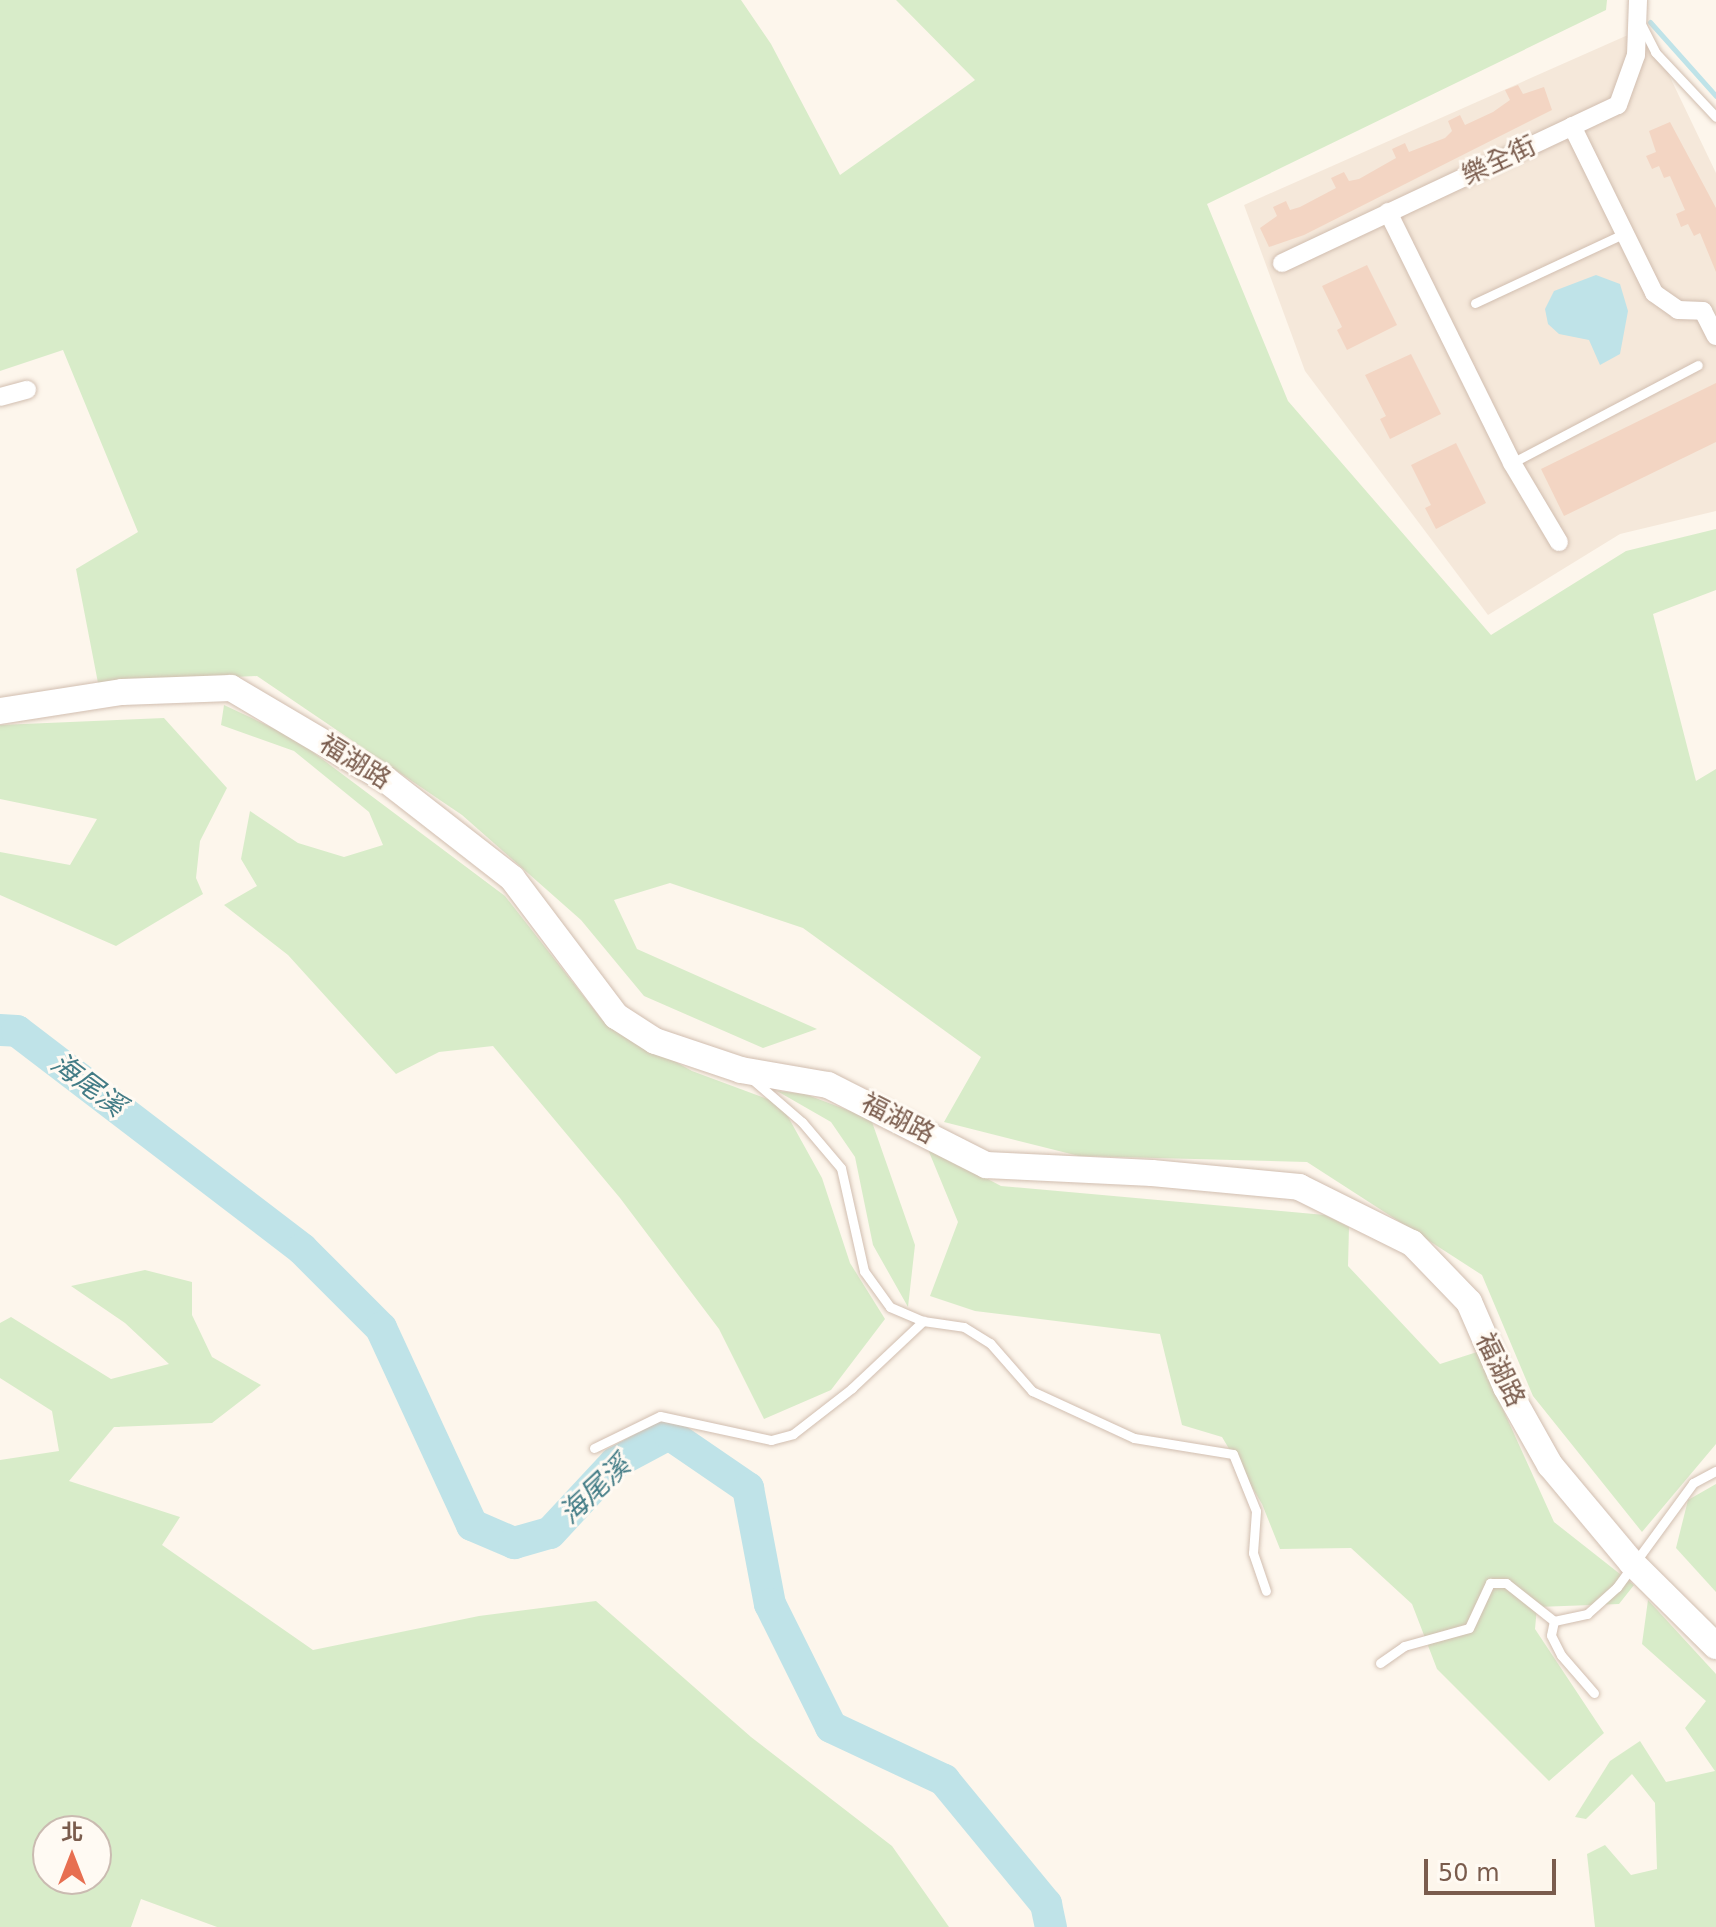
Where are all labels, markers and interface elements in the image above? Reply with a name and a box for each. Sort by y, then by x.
street label: 樂全街 [1457,130,1541,192]
street label: 福湖路 [314,728,396,796]
water label: 海尾溪 [44,1046,132,1124]
street label: 福湖路 [856,1087,940,1151]
street label: 福湖路 [1469,1328,1531,1412]
water label: 海尾溪 [553,1449,637,1531]
north arrow [32,1815,112,1895]
text: 北 [61,1820,83,1845]
scale bar [1428,1843,1560,1893]
text: 50 m [1438,1859,1500,1887]

